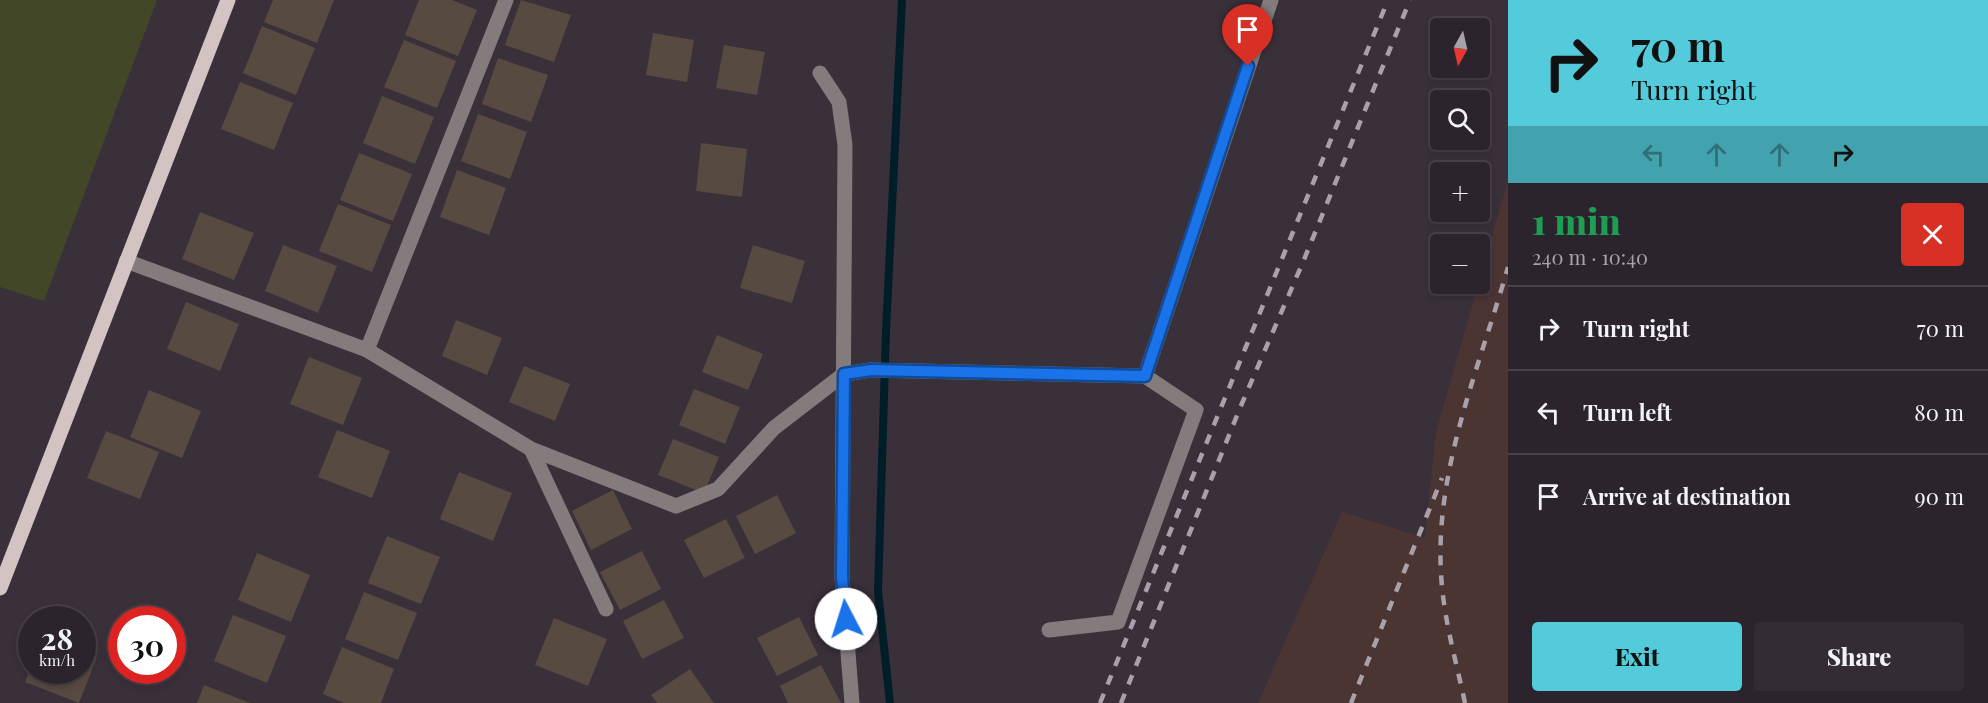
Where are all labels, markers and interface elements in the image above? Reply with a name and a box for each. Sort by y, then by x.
pin [1222,4,1273,66]
icon: arrive [1231,13,1264,46]
text: 70 m [1631,17,1725,73]
north arrow [1430,18,1490,78]
map controls [1430,18,1490,294]
icon: right [1532,24,1610,102]
text: Turn right [1631,71,1756,107]
button: search [1430,90,1490,150]
icon: left [1637,138,1670,171]
icon: ahead [1700,138,1733,171]
icon: ahead [1763,138,1796,171]
icon: right [1826,138,1859,171]
button: + [1430,162,1490,222]
text: 1 min [1532,196,1621,244]
button: close [1901,203,1964,266]
button: − [1430,234,1490,294]
text: 240 m · 10:40 [1532,243,1648,270]
icon: right [1532,312,1565,345]
text: Turn right [1583,313,1689,343]
text: 70 m [1917,313,1964,343]
icon: left [1532,396,1565,429]
text: Turn left [1583,397,1672,427]
text: 80 m [1914,397,1964,427]
icon: arrive [1532,480,1565,513]
text: Arrive at destination [1583,481,1791,511]
text: 90 m [1915,481,1964,511]
position arrow [814,587,878,651]
speed limit sign: 30 [108,606,186,684]
text: 28 [41,618,73,658]
button: Exit [1532,622,1742,691]
button: Share [1754,622,1964,691]
text: km/h [39,650,75,670]

